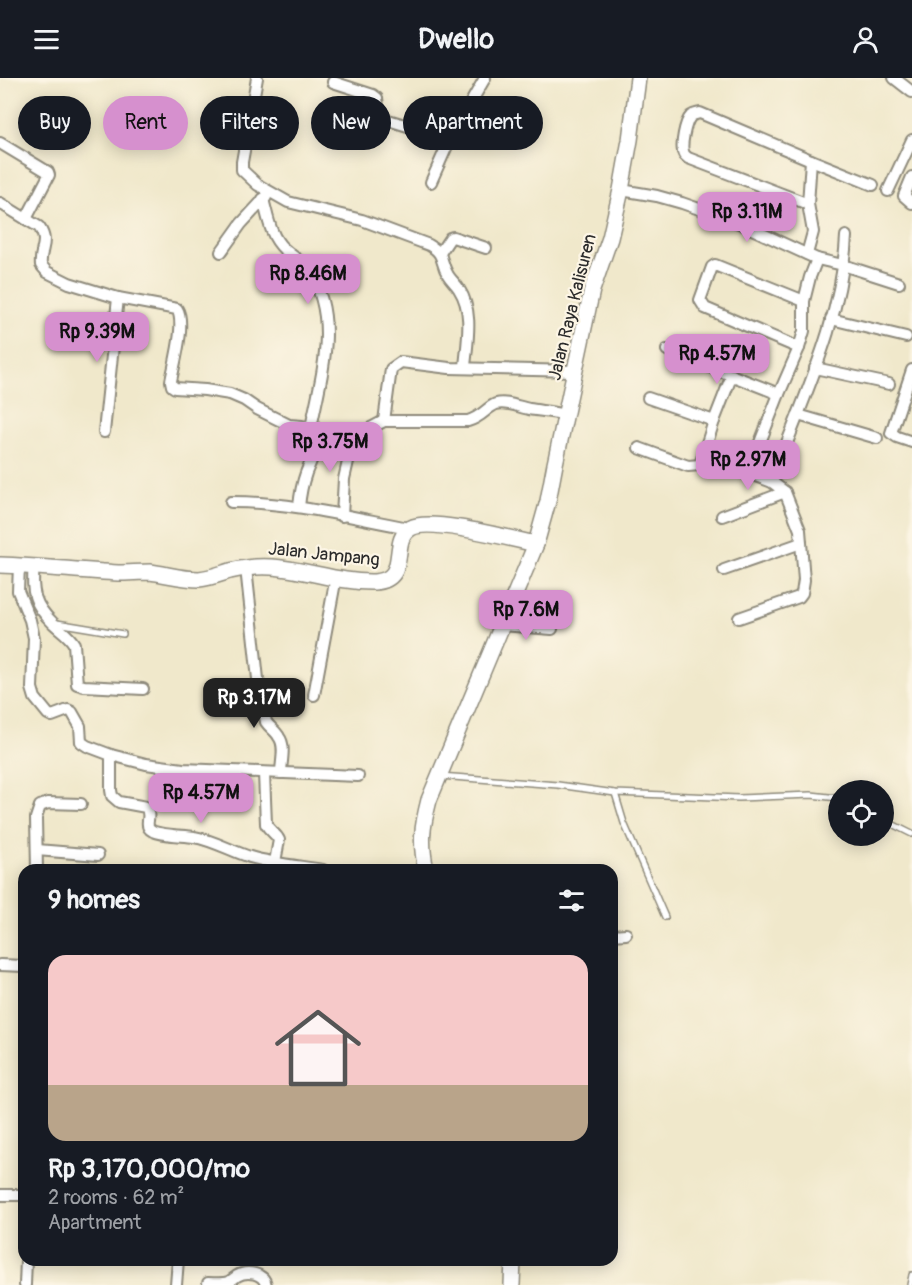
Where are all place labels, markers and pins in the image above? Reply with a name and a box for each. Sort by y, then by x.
pin: Rp 3.11M [685,192,809,243]
pin: Rp 8.46M [246,254,370,305]
pin: Rp 9.39M [35,312,159,363]
pin: Rp 4.57M [655,334,779,385]
pin: Rp 3.75M [268,422,392,473]
pin: Rp 2.97M [686,440,810,491]
pin: Rp 7.6M [471,590,581,641]
pin: Rp 3.17M [192,678,316,729]
pin: Rp 4.57M [139,773,263,824]

